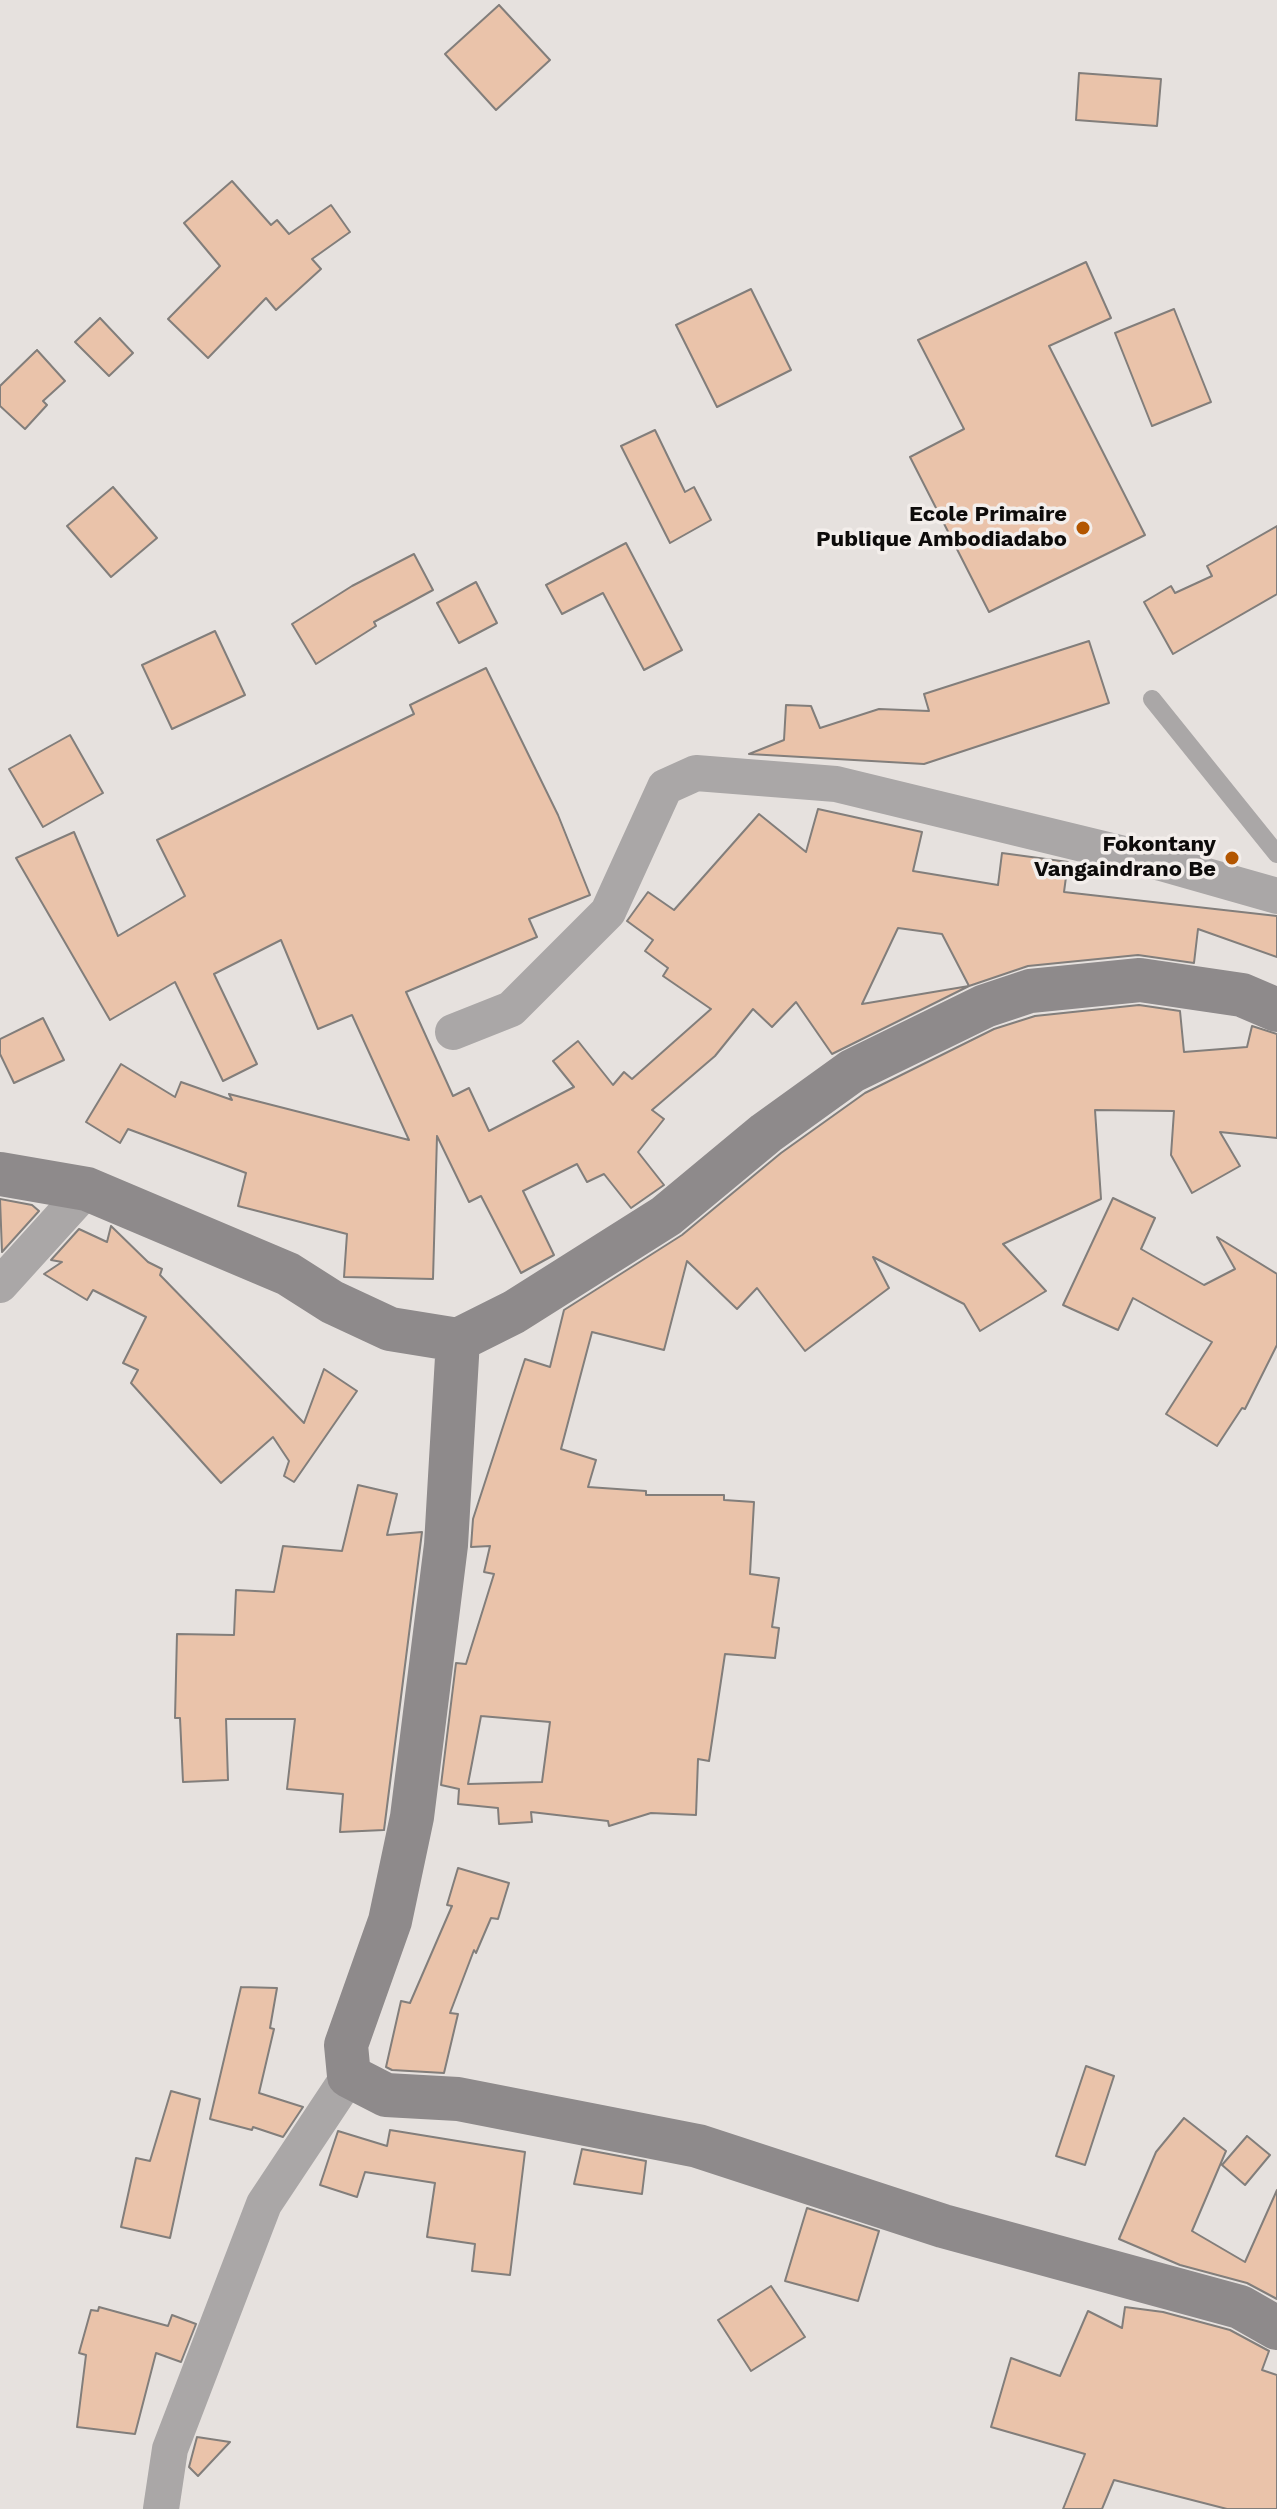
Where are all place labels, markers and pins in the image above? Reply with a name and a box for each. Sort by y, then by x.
place label: Ecole Primaire Publique Ambodiadabo [816,502,1067,554]
marker: Ecole Primaire Publique Ambodiadabo [1074,519,1092,537]
place label: Fokontany Vangaindrano Be [1034,832,1216,884]
marker: Fokontany Vangaindrano Be [1223,849,1241,867]

